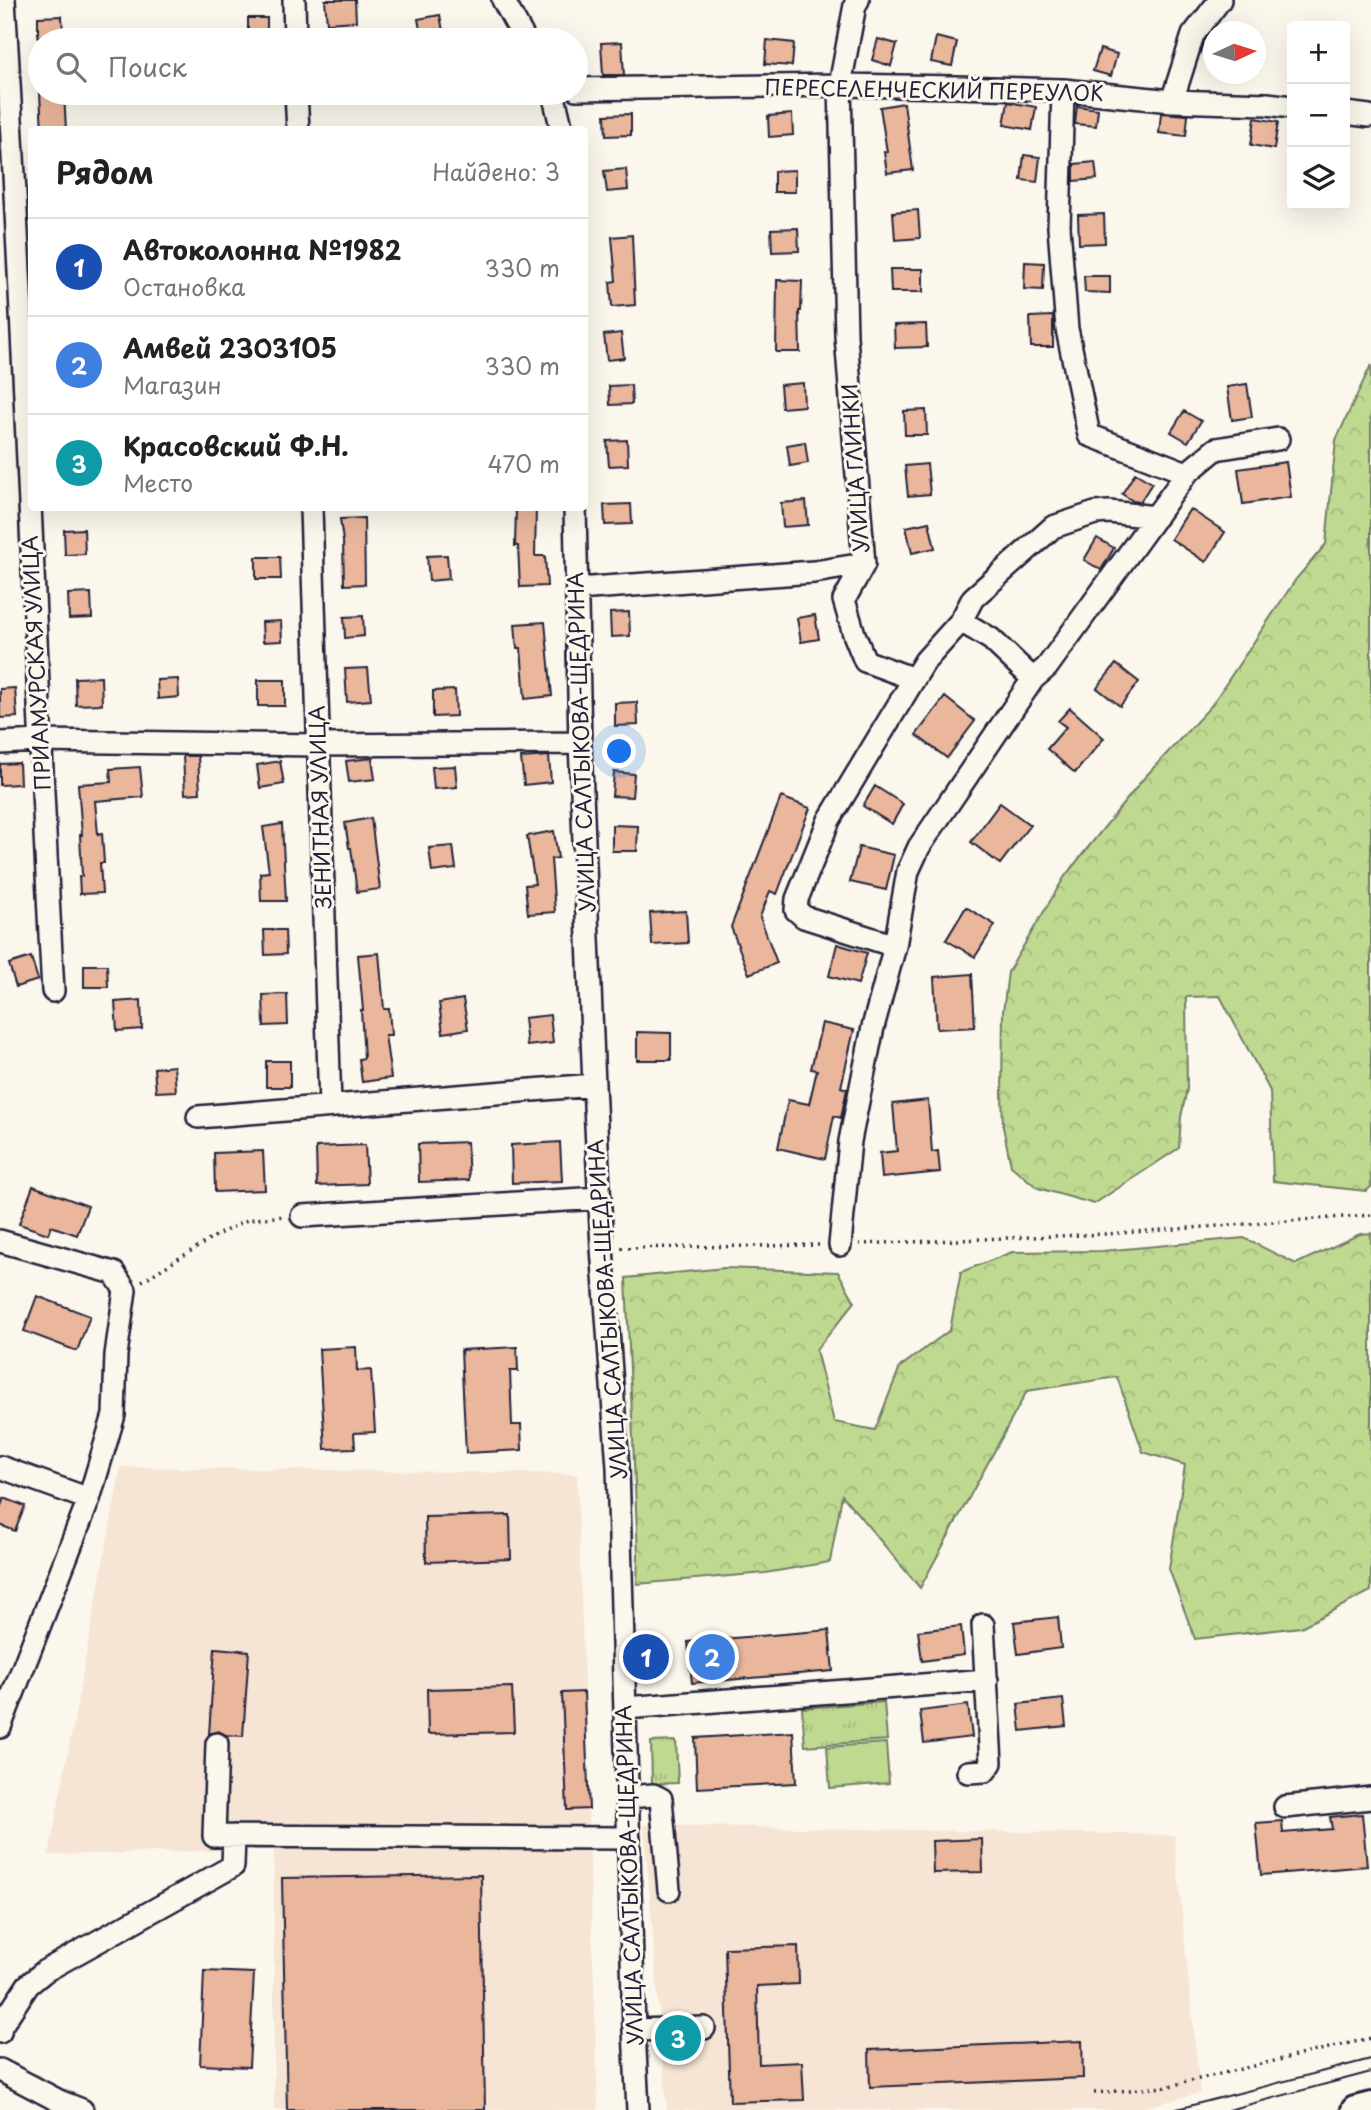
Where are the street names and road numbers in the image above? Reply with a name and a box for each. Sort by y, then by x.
street label: ПЕРЕСЕЛЕНЧЕСКИЙ ПЕРЕУЛОК [764,70,1104,108]
street label: УЛИЦА ГЛИНКИ [832,383,876,554]
street label: ПРИАМУРСКАЯ УЛИЦА [12,535,58,791]
street label: УЛИЦА САЛТЫКОВА-ЩЕДРИНА [558,571,602,913]
street label: ЗЕНИТНАЯ УЛИЦА [299,705,339,909]
street label: УЛИЦА САЛТЫКОВА-ЩЕДРИНА [578,1138,634,1480]
street label: УЛИЦА САЛТЫКОВА-ЩЕДРИНА [606,1704,650,2046]

